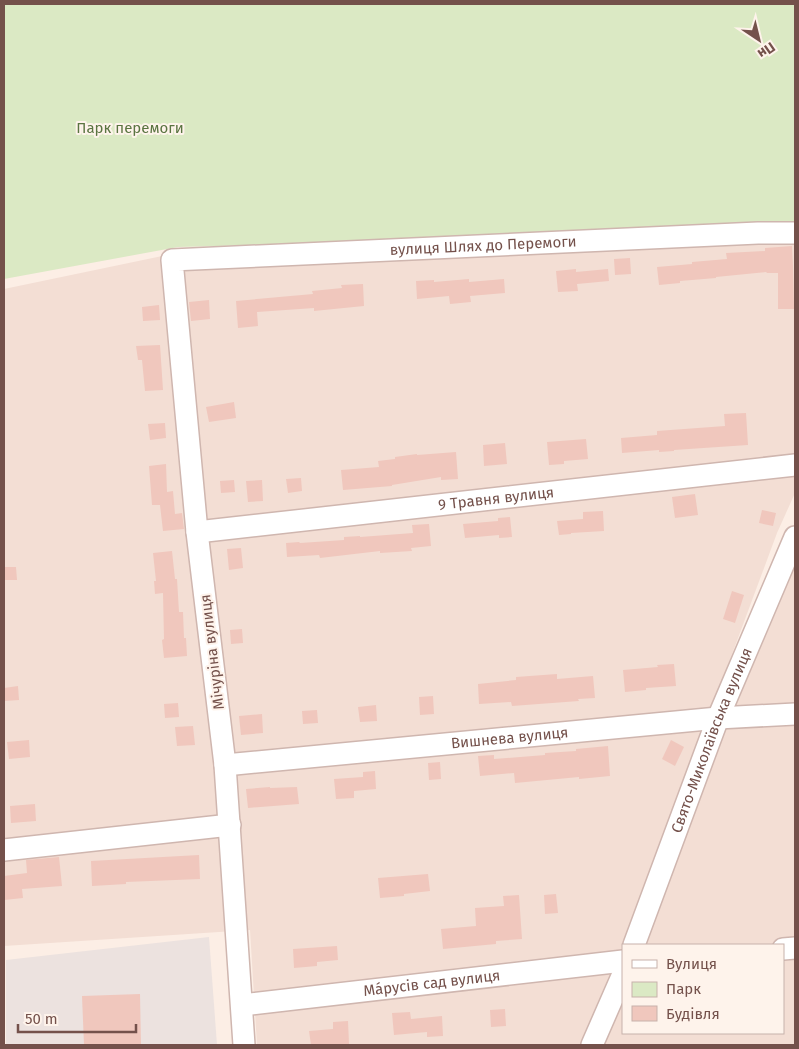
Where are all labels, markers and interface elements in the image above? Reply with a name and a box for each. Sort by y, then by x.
north arrow [734,15,784,65]
text: Пн [754,38,778,62]
park label: Парк перемоги [76,119,184,137]
street label: вулиця Шлях до Перемоги [389,232,577,259]
street label: 9 Травня вулиця [437,483,555,514]
street label: Мічуріна вулиця [196,593,228,711]
street label: Свято-Миколаївська вулиця [667,645,756,835]
street label: Вишнева вулиця [450,723,569,752]
legend [622,944,784,1034]
text: Вулиця [666,955,717,973]
street label: Мáрусів сад вулиця [362,966,501,1000]
text: Парк [666,980,701,998]
scale bar [18,1002,135,1034]
text: Будівля [666,1005,720,1023]
text: 50 m [25,1010,58,1028]

